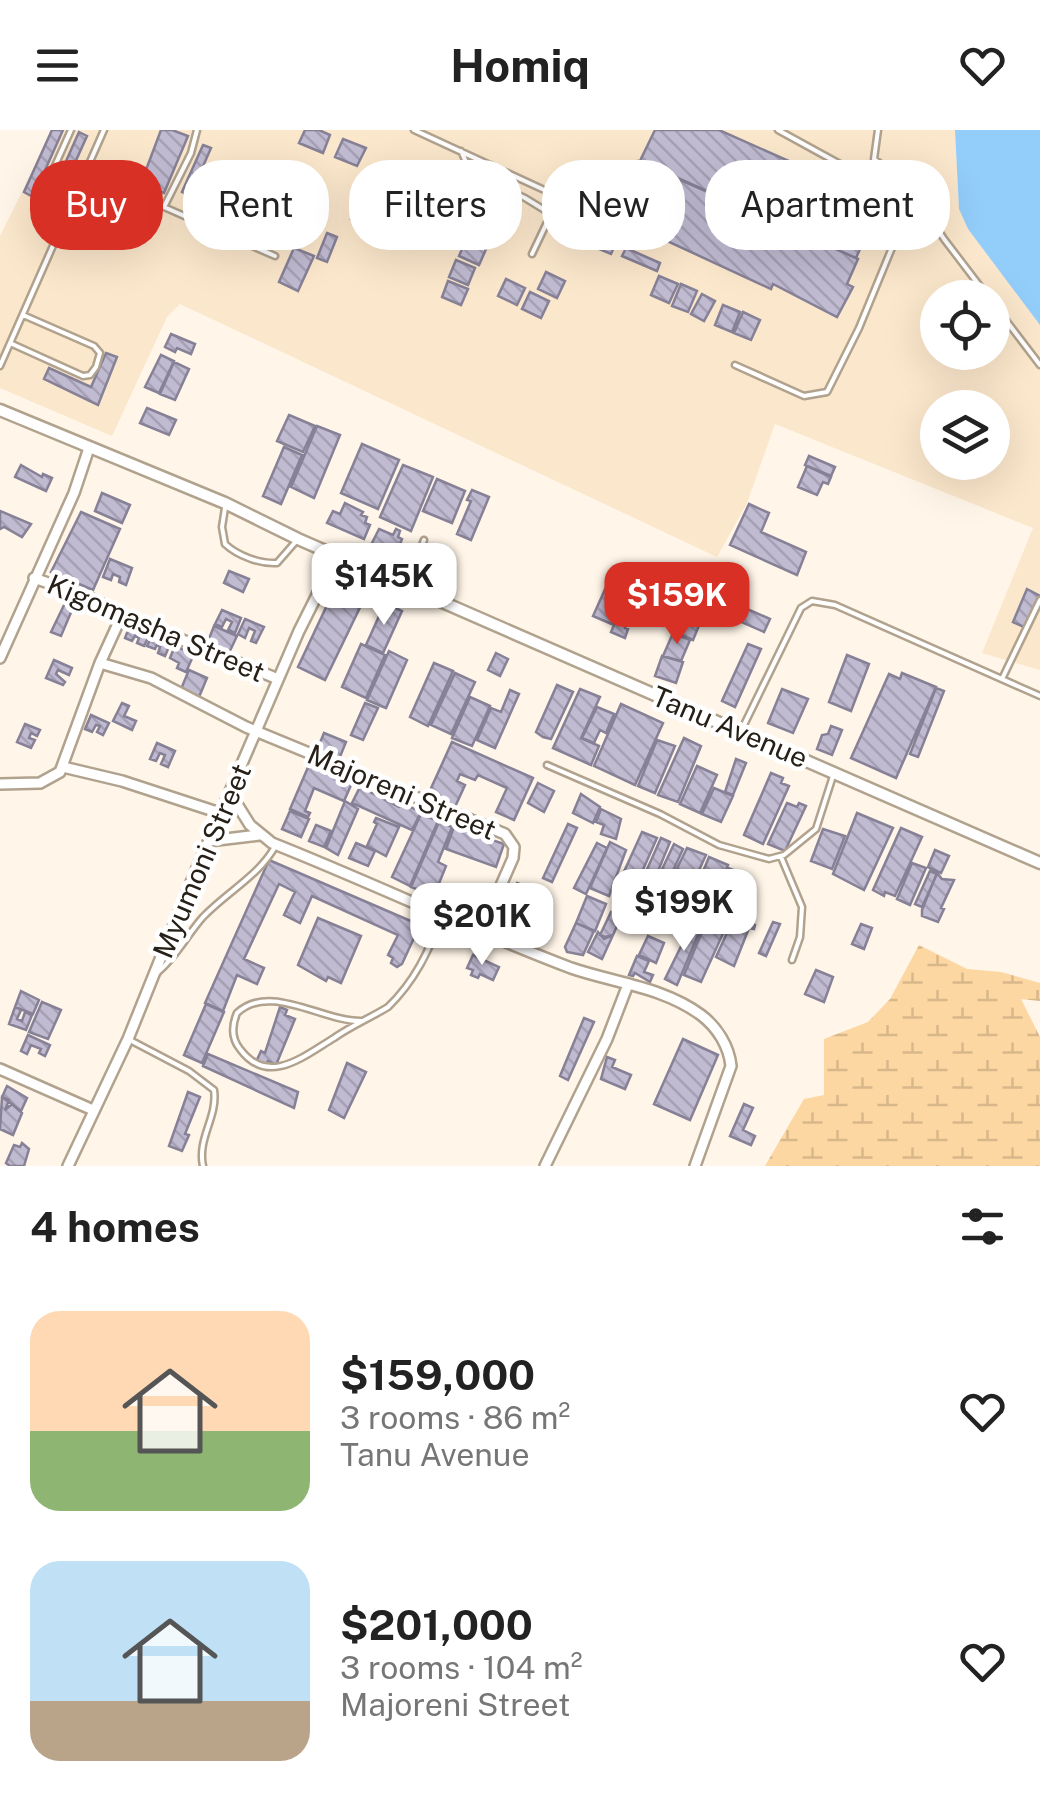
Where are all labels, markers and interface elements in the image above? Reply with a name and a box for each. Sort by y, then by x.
icon: menu [30,38,85,93]
icon: heart [955,38,1010,93]
text: Homiq [450,39,590,92]
chip: Buy [30,160,163,250]
chip: Rent [183,160,329,250]
chip: Filters [349,160,522,250]
chip: New [542,160,685,250]
chip: Apartment [705,160,950,250]
map controls [920,280,1010,480]
button: locate [920,280,1010,370]
button: layers [920,390,1010,480]
pin: $145K [314,543,454,628]
text: $145K [334,557,434,594]
pin: $159K [607,562,747,647]
street label: Kigomasha Street [43,567,270,688]
text: $159K [626,576,728,613]
street label: Tanu Avenue [647,679,813,774]
street label: Majoreni Street [303,737,501,846]
street label: Myumoni Street [146,759,257,963]
pin: $199K [614,869,754,954]
pin: $201K [412,883,552,968]
text: $199K [634,883,734,920]
text: $201K [432,897,532,934]
icon: filters [955,1199,1010,1254]
text: 4 homes [30,1202,200,1251]
text: $159,000 [340,1350,535,1399]
icon: home [110,1351,230,1471]
icon: heart [955,1384,1010,1439]
text: 3 rooms · 86 m² [340,1399,570,1436]
text: Tanu Avenue [340,1436,530,1473]
text: $201,000 [340,1600,533,1649]
icon: home [110,1601,230,1721]
icon: heart [955,1634,1010,1689]
text: 3 rooms · 104 m² [340,1649,583,1686]
text: Majoreni Street [340,1686,570,1723]

